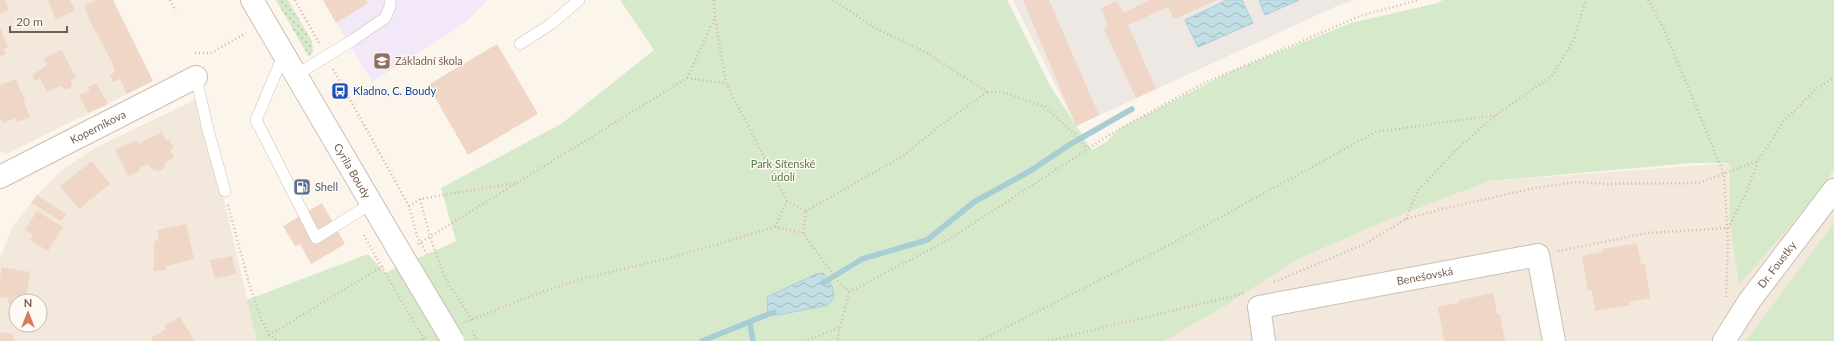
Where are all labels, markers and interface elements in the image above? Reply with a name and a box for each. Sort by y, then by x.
scale bar [10,8,67,34]
text: 20 m [16,14,43,29]
school or university icon: Základní škola [372,51,392,71]
place label: Základní škola [395,54,463,67]
bus stop icon: Kladno, C. Boudy [330,81,350,101]
place label: Kladno, C. Boudy [353,84,437,97]
street label: Koperníkova [68,107,128,146]
street label: Cyrila Boudy [331,141,374,201]
park label: Park Sítenské údolí [751,157,815,183]
fuel station icon: Shell [292,177,312,197]
place label: Shell [315,180,338,193]
street label: Dr. Foustky [1755,238,1799,290]
street label: Benešovská [1395,264,1454,287]
north arrow [8,293,48,333]
text: N [24,296,32,309]

